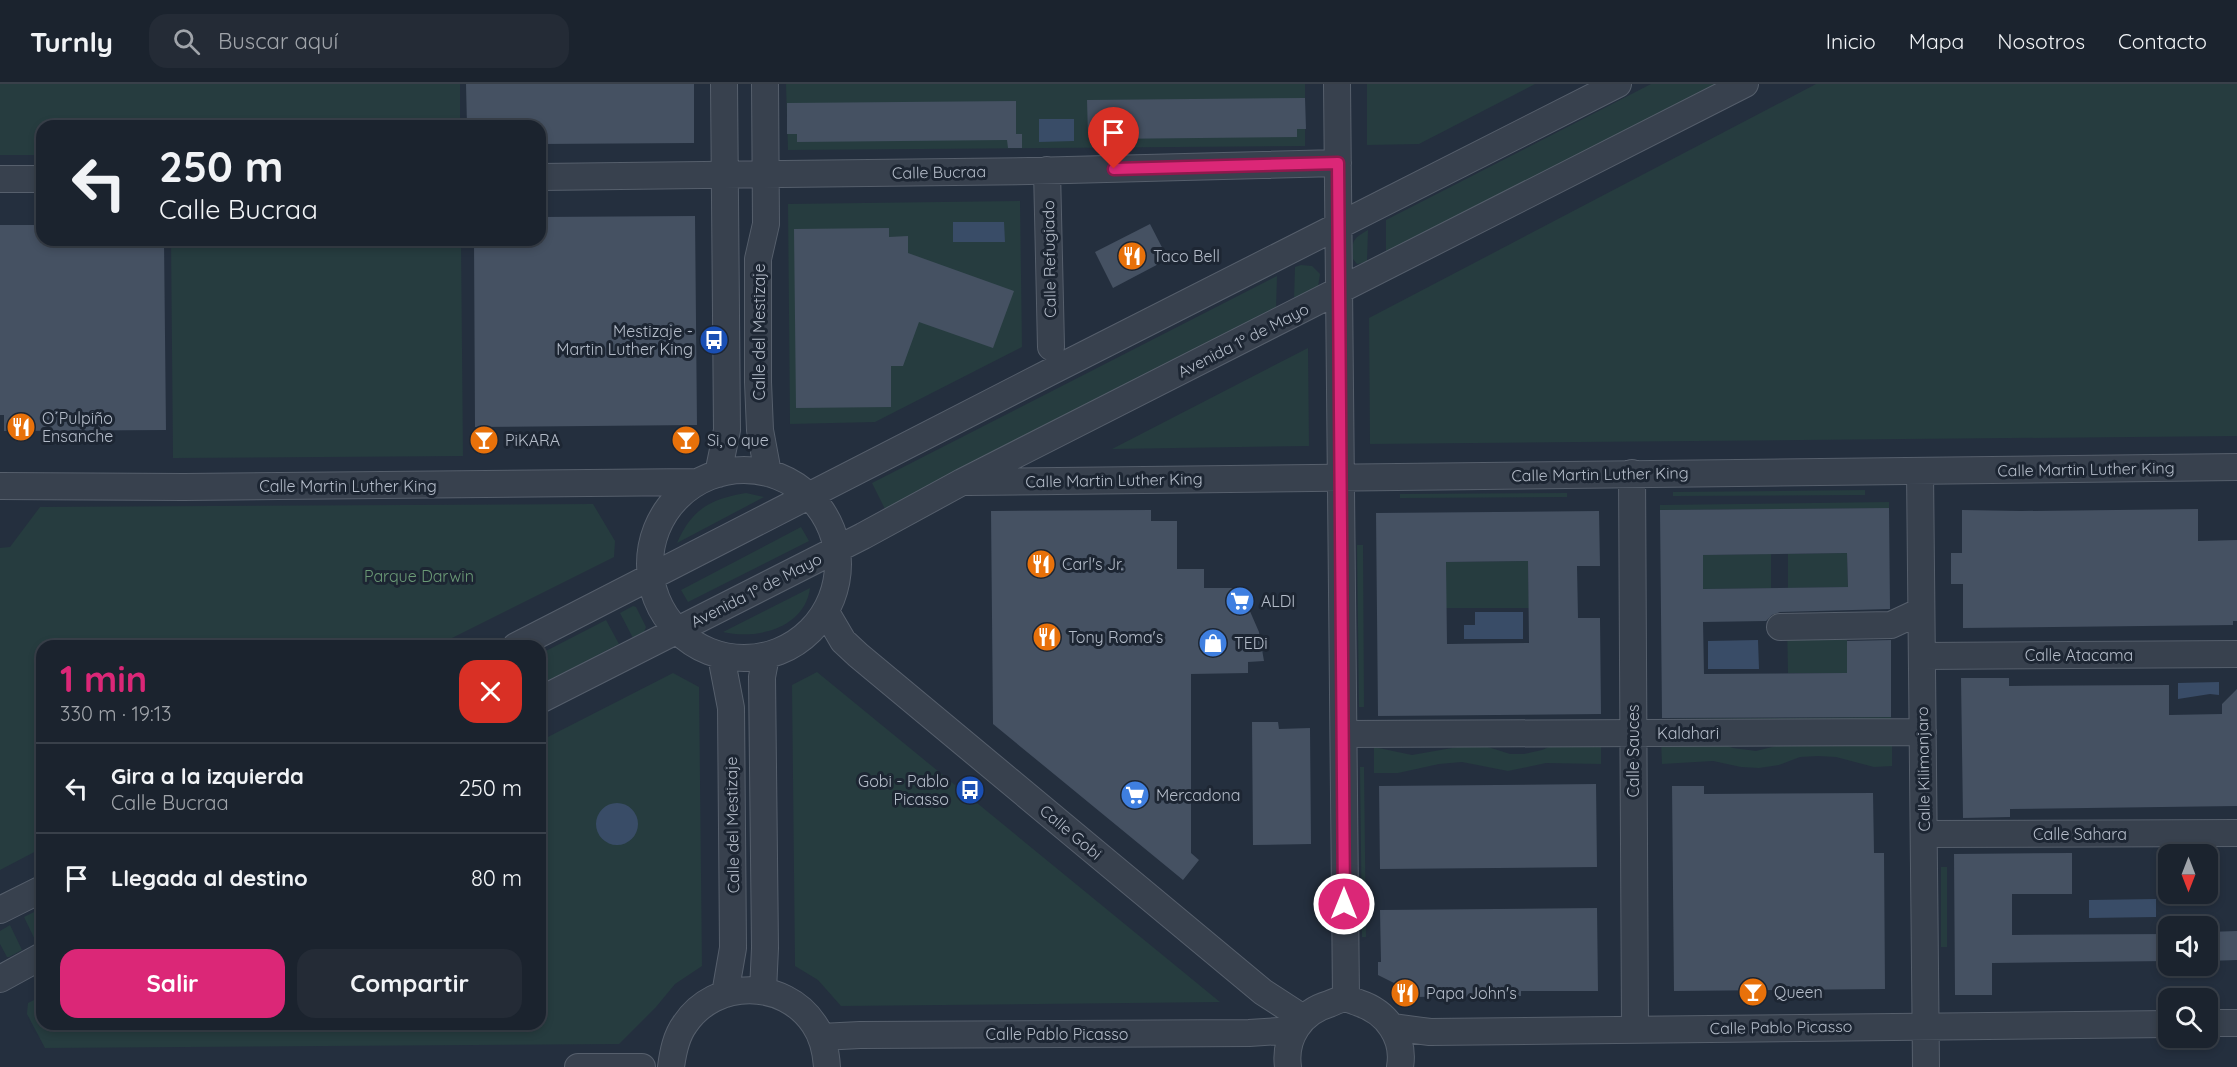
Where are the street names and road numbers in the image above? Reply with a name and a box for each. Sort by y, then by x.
street label: Calle Bucraa [892,161,986,183]
street label: Calle Refugiado [1038,200,1060,318]
street label: Calle del Mestizaje [749,264,769,400]
street label: Avenida 1º de Mayo [1174,298,1312,382]
street label: Calle Martin Luther King [1997,457,2175,481]
street label: Calle Martin Luther King [1511,462,1689,486]
street label: Calle Martin Luther King [1025,468,1203,492]
street label: Calle Martin Luther King [259,476,437,496]
street label: Avenida 1º de Mayo [687,548,825,632]
street label: Calle Atacama [2025,645,2133,665]
street label: Calle Sauces [1623,704,1643,798]
street label: Calle Kilimanjaro [1912,706,1934,832]
street label: Kalahari [1657,723,1719,743]
street label: Calle del Mestizaje [721,756,743,894]
street label: Calle Gobi [1036,800,1106,864]
street label: Calle Sahara [2033,824,2127,844]
street label: Calle Pablo Picasso [1709,1016,1853,1038]
street label: Calle Pablo Picasso [986,1024,1128,1044]

